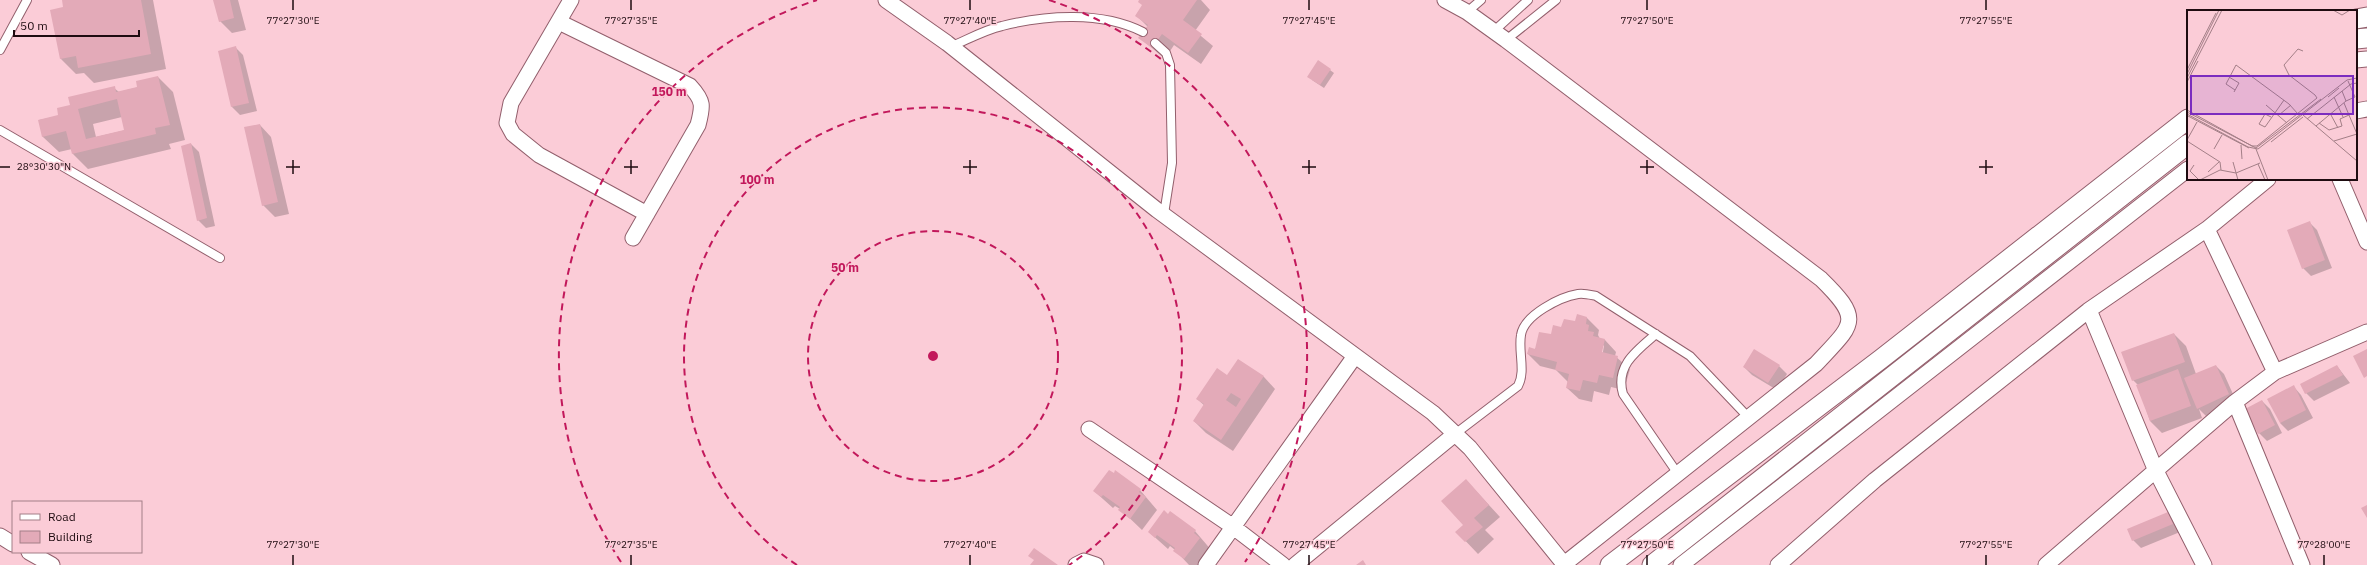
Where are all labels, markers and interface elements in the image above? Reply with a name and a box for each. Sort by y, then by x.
inset map [2187,10,2357,180]
scale bar [14,12,139,38]
text: 77°27'30"E [266,14,320,27]
text: 77°27'35"E [604,14,658,27]
text: 77°27'40"E [943,14,997,27]
text: 77°27'45"E [1282,14,1336,27]
text: 77°27'50"E [1620,14,1674,27]
text: 77°27'55"E [1959,14,2013,27]
text: 50 m [20,18,48,33]
text: 150 m [651,84,687,99]
text: 28°30'30"N [17,160,71,173]
text: 100 m [739,172,775,187]
text: 50 m [831,260,859,275]
centre of rings [926,349,940,363]
legend [12,501,142,553]
text: Road [48,509,76,524]
text: Building [48,529,93,544]
text: 77°27'30"E [266,538,320,551]
text: 77°27'35"E [604,538,658,551]
text: 77°27'40"E [943,538,997,551]
text: 77°27'45"E [1282,538,1336,551]
text: 77°27'50"E [1620,538,1674,551]
text: 77°27'55"E [1959,538,2013,551]
text: 77°28'00"E [2297,538,2351,551]

